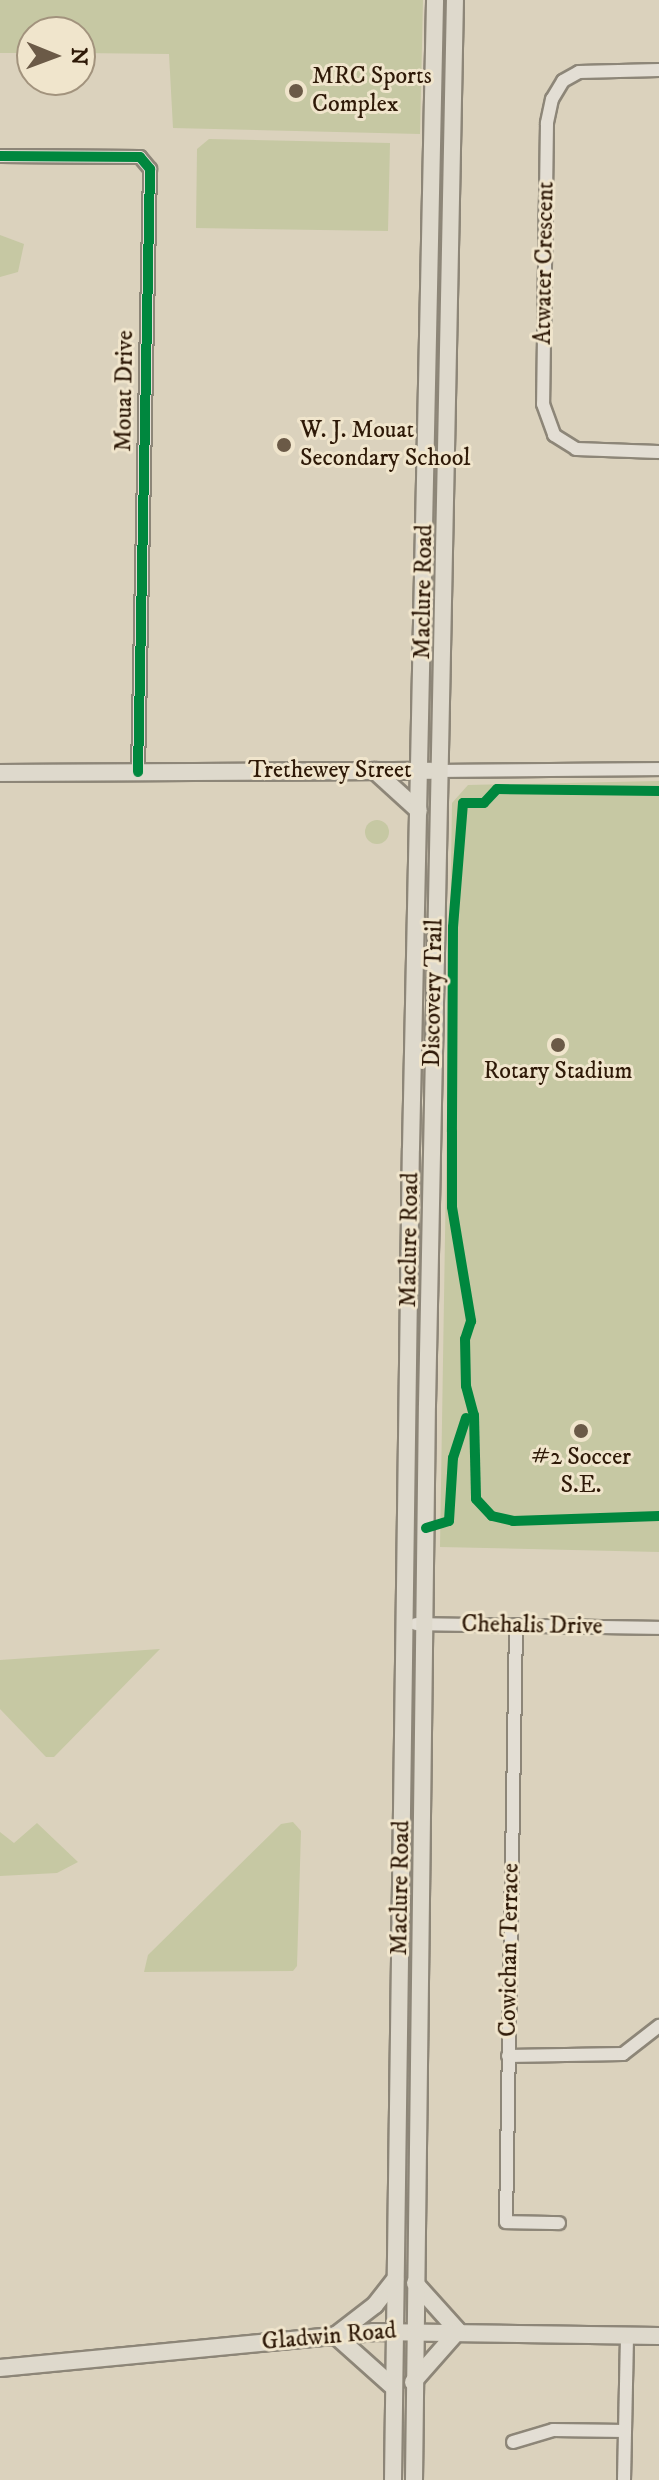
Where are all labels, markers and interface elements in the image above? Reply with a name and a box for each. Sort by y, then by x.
north arrow [16,16,96,96]
text: N [65,47,92,66]
place label: MRC Sports Complex [312,63,432,119]
marker: MRC Sports Complex [287,82,305,100]
street label: Atwater Crescent [529,181,561,345]
street label: Mouat Drive [110,330,140,452]
place label: W. J. Mouat Secondary School [300,417,471,473]
marker: W. J. Mouat Secondary School [275,436,293,454]
street label: Maclure Road [408,524,440,660]
street label: Trethewey Street [248,757,412,785]
street label: Discovery Trail [418,919,450,1067]
marker: Rotary Stadium [549,1036,567,1054]
place label: Rotary Stadium [483,1058,633,1086]
street label: Maclure Road [394,1172,426,1308]
marker: #2 Soccer S.E. [572,1422,590,1440]
place label: #2 Soccer S.E. [531,1444,631,1500]
street label: Chehalis Drive [461,1610,603,1642]
street label: Maclure Road [385,1820,417,1956]
street label: Cowichan Terrace [494,1863,526,2037]
street label: Gladwin Road [261,2317,397,2357]

